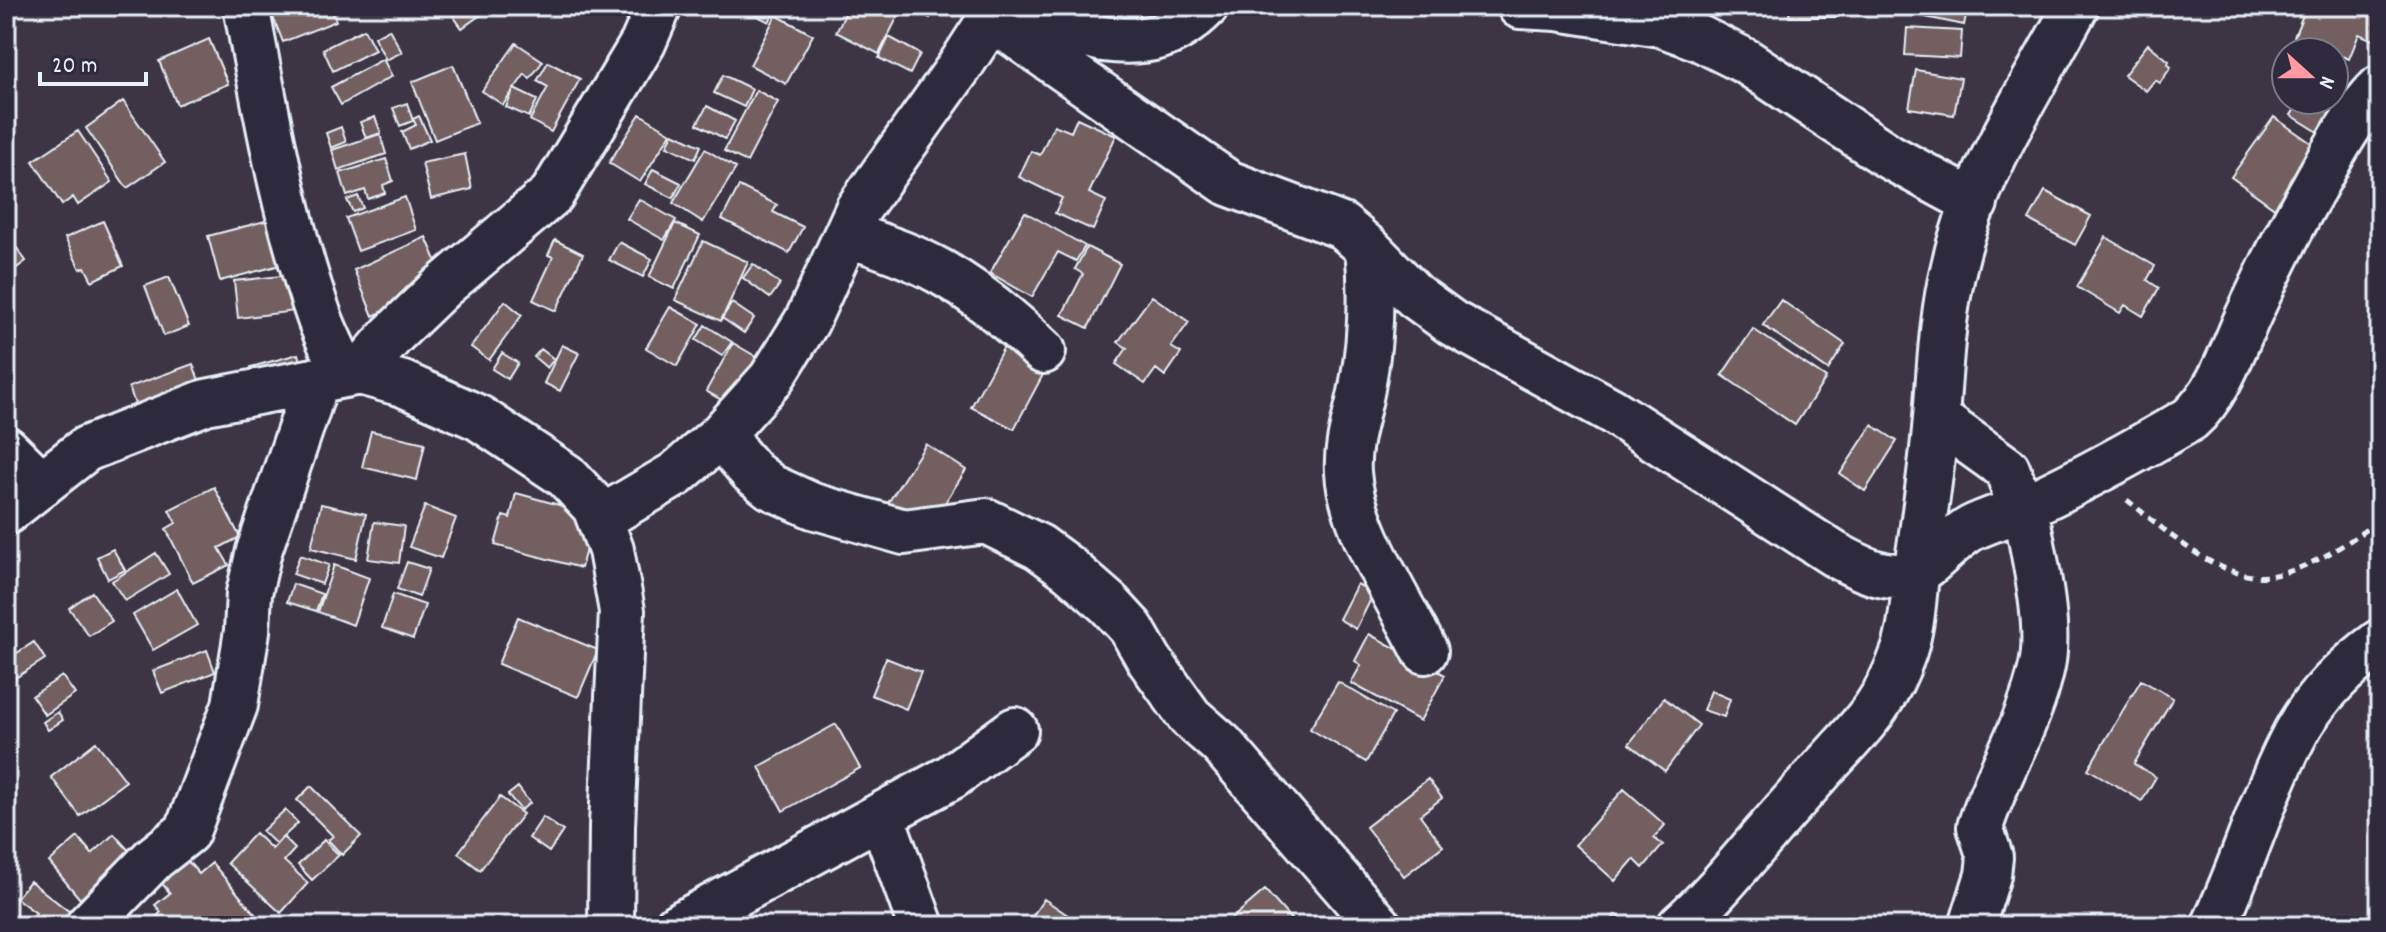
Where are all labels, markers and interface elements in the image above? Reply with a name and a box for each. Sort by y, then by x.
scale bar [40,36,146,86]
north arrow [2270,36,2350,116]
text: 20 m [52,50,98,84]
text: N [2309,71,2342,93]

